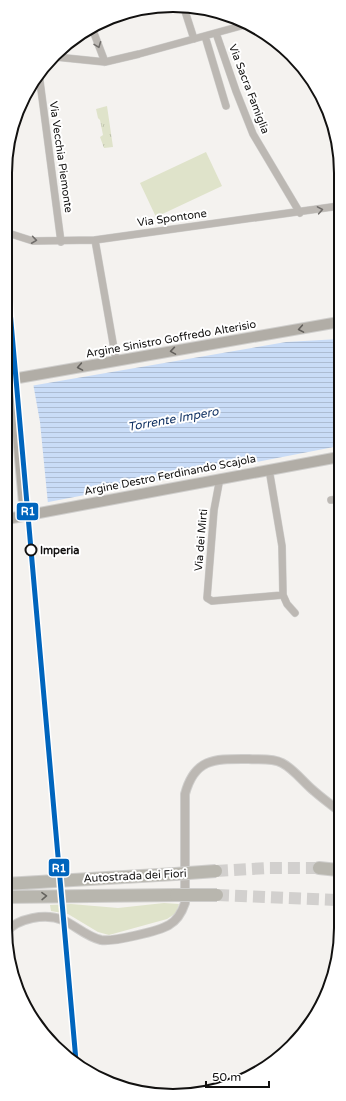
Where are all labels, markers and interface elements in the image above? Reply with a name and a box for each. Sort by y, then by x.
one-way arrow [94,42,102,49]
street label: Via Sacra Famiglia [226,42,272,136]
street label: Via Vecchia Piemonte [47,100,75,214]
one-way arrow [317,206,323,214]
street label: Via Spontone [136,207,208,229]
one-way arrow [31,235,37,244]
street label: Argine Sinistro Goffredo Alterisio [85,318,257,360]
one-way arrow [298,324,304,332]
one-way arrow [170,346,176,355]
one-way arrow [77,362,83,371]
water label: Torrente Impero [127,404,220,434]
street label: Argine Destro Ferdinando Scajola [83,452,257,498]
line badge: R1 [16,502,39,521]
text: R1 [21,505,35,518]
street label: Via dei Mirti [192,508,210,572]
marker: Imperia [24,543,38,557]
place label: Imperia [40,544,79,558]
line badge: R1 [48,858,70,877]
text: R1 [52,862,66,875]
street label: Autostrada dei Fiori [83,867,187,885]
one-way arrow [41,892,47,900]
scale bar [206,1063,269,1089]
text: 50 m [212,1070,241,1084]

